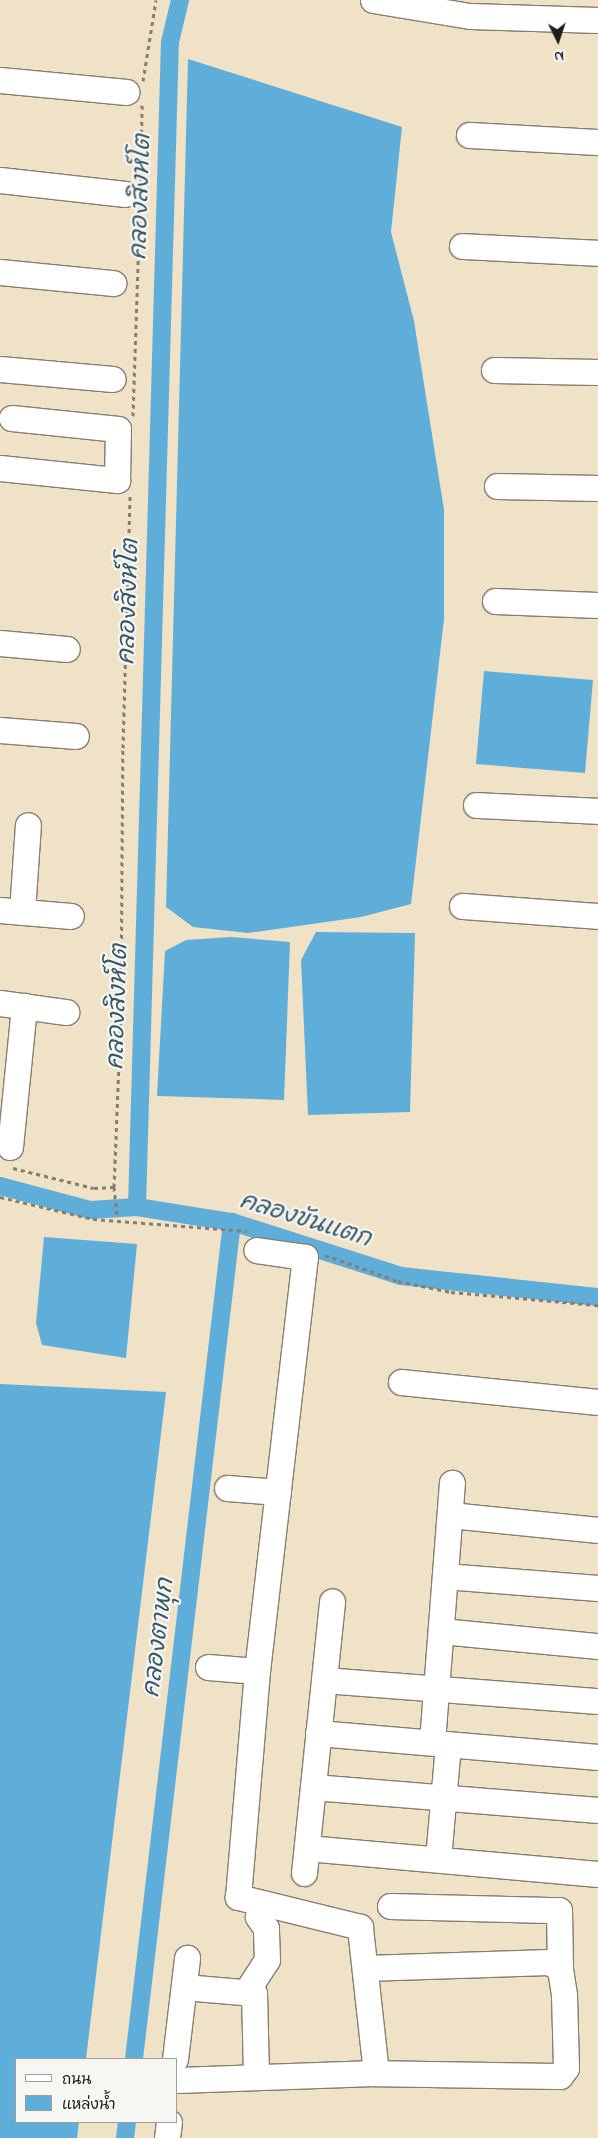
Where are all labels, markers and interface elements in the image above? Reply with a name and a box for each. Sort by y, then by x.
north arrow [533,15,583,65]
text: N [554,45,565,66]
water label: คลองสิงห์โต [125,134,159,260]
water label: คลองสิงห์โต [113,539,147,665]
water label: คลองสิงห์โต [102,944,136,1070]
water label: คลองขันแตก [236,1187,374,1255]
water label: คลองตาพุก [138,1577,182,1699]
legend [15,2058,178,2123]
text: ถนน [62,2069,91,2091]
text: แหล่งน้ำ [62,2094,116,2116]

